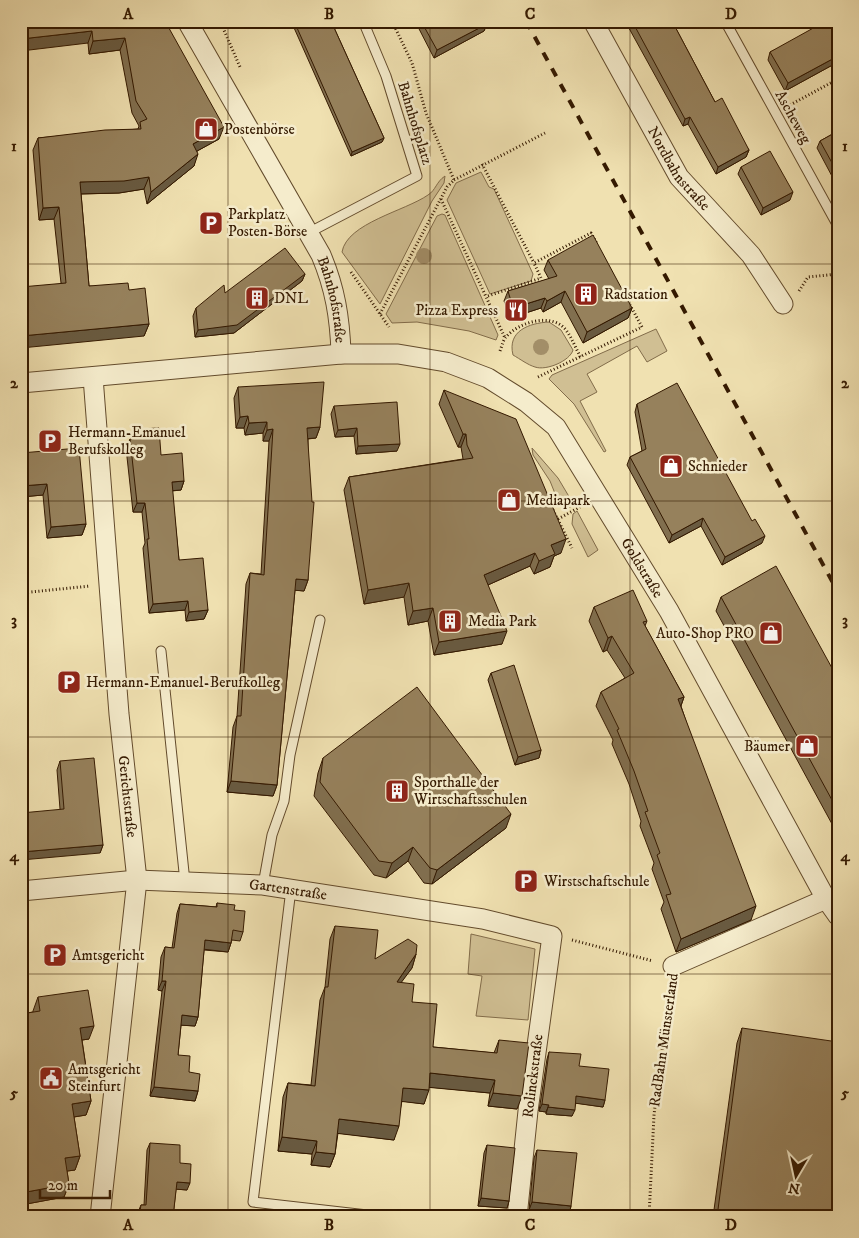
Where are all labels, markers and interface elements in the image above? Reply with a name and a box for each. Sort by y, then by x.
text: A [122,4,134,24]
text: B [324,4,334,24]
text: C [525,4,535,24]
text: D [725,4,737,24]
street label: Bahnhofsplatz [393,79,437,167]
street label: Ascheweg [771,87,816,148]
shop icon: Postenbörse [193,116,219,142]
place label: Postenbörse [224,120,295,139]
street label: Nordbahnstraße [643,123,715,214]
text: 1 [11,136,17,156]
text: 1 [842,136,848,156]
place label: Parkplatz Posten-Börse [228,205,307,241]
parking icon: Parkplatz Posten-Börse [198,210,224,236]
street label: Bahnhofstraße [313,253,350,343]
building icon: Radstation [573,281,599,307]
building icon: DNL [244,285,270,311]
place label: Radstation [604,285,668,304]
place label: DNL [274,289,308,308]
restaurant icon: Pizza Express [503,297,529,323]
place label: Pizza Express [416,301,498,320]
text: 2 [10,373,19,393]
text: 2 [841,373,850,393]
place label: Hermann-Emanuel Berufskolleg [68,423,186,459]
parking icon: Hermann-Emanuel Berufskolleg [37,428,63,454]
shop icon: Schnieder [658,453,684,479]
place label: Schnieder [688,457,748,476]
shop icon: Mediapark [496,487,522,513]
place label: Mediapark [526,491,591,510]
street label: Goldstraße [617,534,668,601]
building icon: Media Park [437,608,463,634]
text: 3 [11,610,17,630]
text: 3 [842,610,848,630]
place label: Media Park [468,612,537,631]
shop icon: Auto-Shop PRO [758,620,784,646]
place label: Auto-Shop PRO [656,624,754,643]
parking icon: Hermann-Emanuel-Berufkolleg [56,669,82,695]
place label: Hermann-Emanuel-Berufkolleg [86,673,281,692]
shop icon: Bäumer [794,733,820,759]
place label: Bäumer [744,737,790,756]
street label: Gerichtstraße [114,755,142,838]
place label: Sporthalle der Wirtschaftsschulen [413,773,527,809]
building icon: Sporthalle der Wirtschaftsschulen [384,778,410,804]
text: 4 [8,846,19,866]
text: 4 [839,846,850,866]
parking icon: Wirstschaftschule [513,868,539,894]
place label: Wirstschaftschule [543,872,649,891]
street label: Gartenstraße [249,875,328,904]
parking icon: Amtsgericht [42,942,68,968]
place label: Amtsgericht [72,946,145,965]
street label: RadBahn Münsterland [645,971,683,1108]
street label: Rolinckstraße [518,1033,548,1119]
place label: Amtsgericht Steinfurt [68,1060,141,1096]
public building icon: Amtsgericht Steinfurt [38,1065,64,1091]
text: 5 [9,1083,18,1103]
text: 5 [840,1083,849,1103]
north arrow [772,1150,822,1200]
scale bar [40,1168,110,1200]
text: 20 m [48,1176,78,1195]
text: N [787,1178,801,1198]
text: A [122,1215,134,1235]
text: B [324,1215,334,1235]
text: C [525,1215,535,1235]
text: D [725,1215,737,1235]

